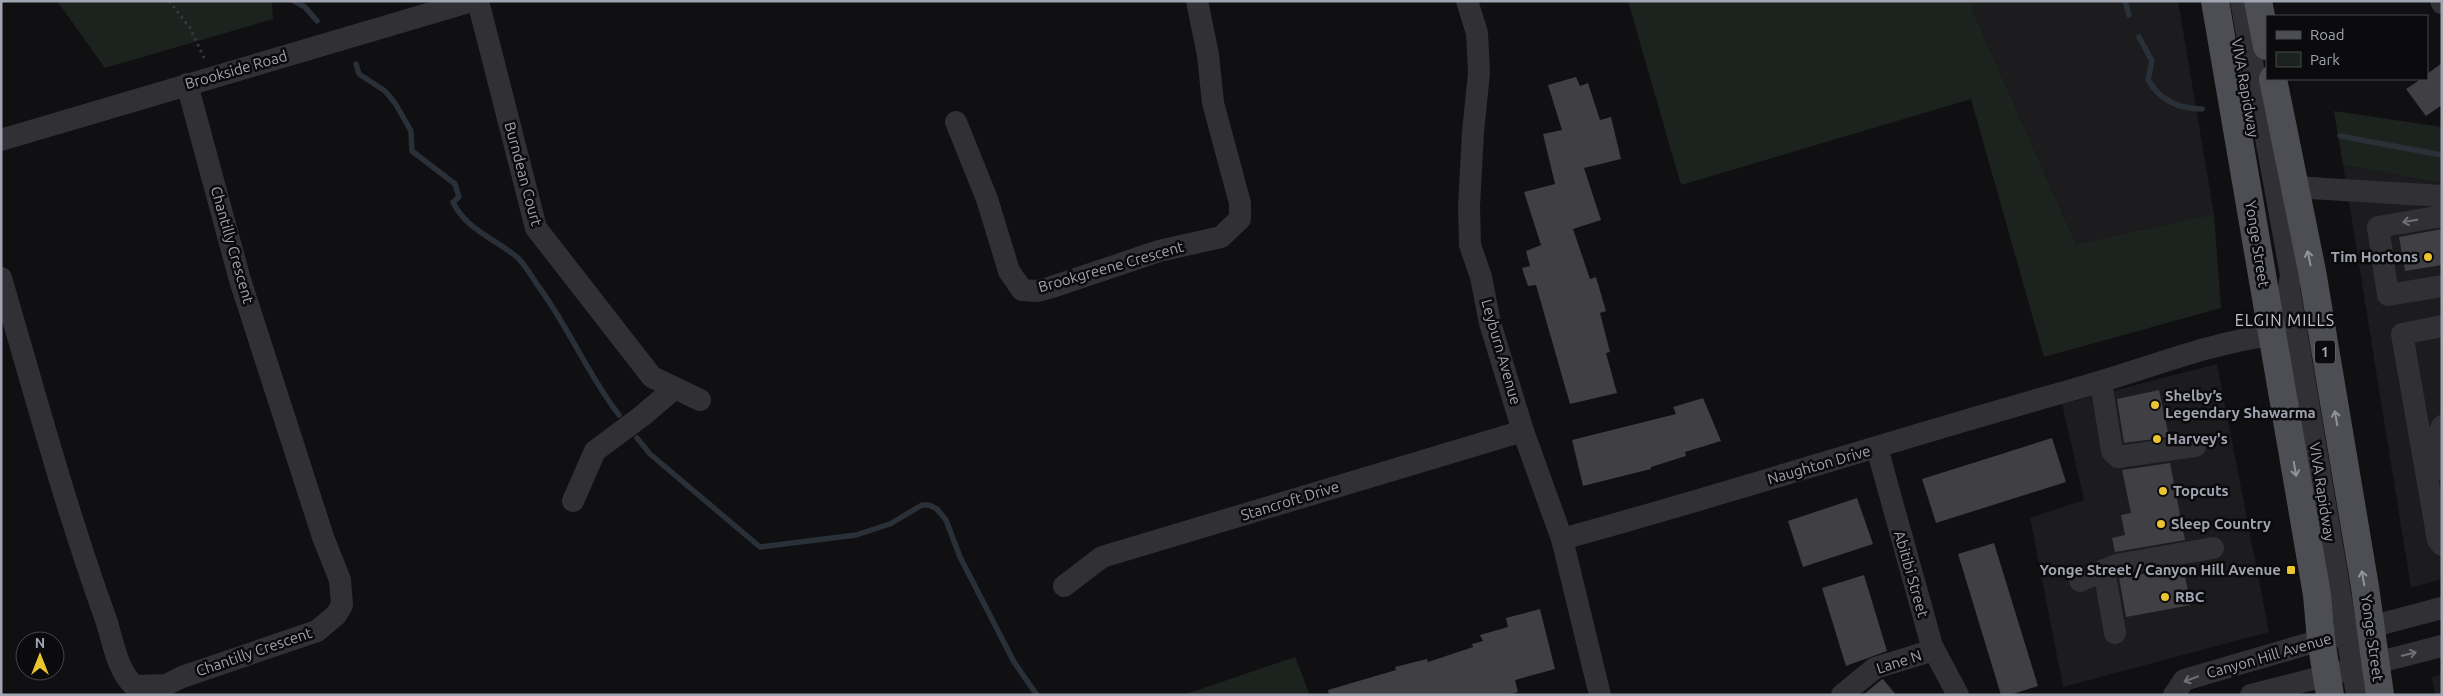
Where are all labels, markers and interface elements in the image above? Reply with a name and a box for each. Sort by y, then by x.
legend [2266,15,2428,80]
text: Road [2310,26,2345,43]
street label: VIVA Rapidway [2228,37,2263,139]
street label: Brookside Road [183,47,289,92]
text: Park [2310,51,2340,68]
street label: Burndean Court [501,120,546,228]
street label: Chantilly Crescent [208,184,257,306]
street label: Yonge Street [2242,199,2273,289]
one-way arrow [2402,217,2418,227]
street label: Brookgreene Crescent [1036,238,1186,295]
place label: Tim Hortons [2331,248,2418,265]
one-way arrow [2304,250,2313,266]
marker: Tim Hortons [2422,251,2434,263]
street label: Leyburn Avenue [1478,297,1525,406]
district label: ELGIN MILLS [2235,311,2335,329]
road number: 1 [2315,341,2335,364]
place label: Shelby’s Legendary Shawarma [2165,387,2316,421]
marker: Shelby’s Legendary Shawarma [2149,399,2161,411]
one-way arrow [2331,410,2341,426]
place label: Harvey's [2167,430,2228,447]
marker: Harvey's [2151,433,2163,445]
street label: VIVA Rapidway [2306,441,2339,543]
street label: Naughton Drive [1765,442,1872,487]
one-way arrow [2290,461,2300,477]
street label: Stancroft Drive [1239,477,1341,524]
place label: Topcuts [2173,482,2229,499]
marker: Topcuts [2157,485,2169,497]
place label: Sleep Country [2171,515,2271,532]
marker: Sleep Country [2155,518,2167,530]
street label: Abitibi Street [1891,529,1932,619]
place label: Yonge Street / Canyon Hill Avenue [2039,561,2281,578]
marker: Yonge Street / Canyon Hill Avenue [2285,564,2297,576]
one-way arrow [2358,570,2368,586]
place label: RBC [2175,588,2205,605]
marker: RBC [2159,591,2171,603]
street label: Yonge Street [2358,593,2387,683]
street label: Chantilly Crescent [194,624,314,679]
street label: Canyon Hill Avenue [2204,630,2333,682]
north arrow [15,631,65,681]
text: N [35,635,45,651]
street label: Lane N [1874,646,1924,677]
one-way arrow [2400,649,2416,658]
one-way arrow [2183,675,2198,684]

